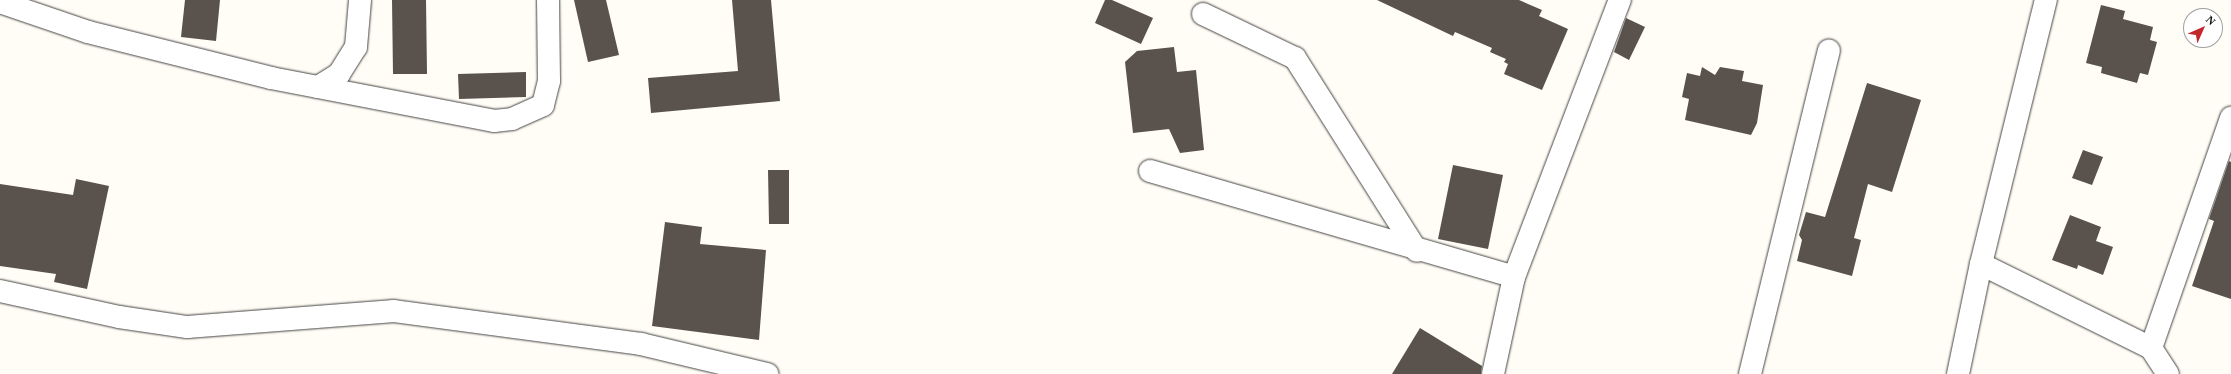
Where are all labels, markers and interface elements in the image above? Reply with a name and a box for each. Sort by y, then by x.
north arrow [2183,8,2223,48]
text: N [2204,13,2218,27]

